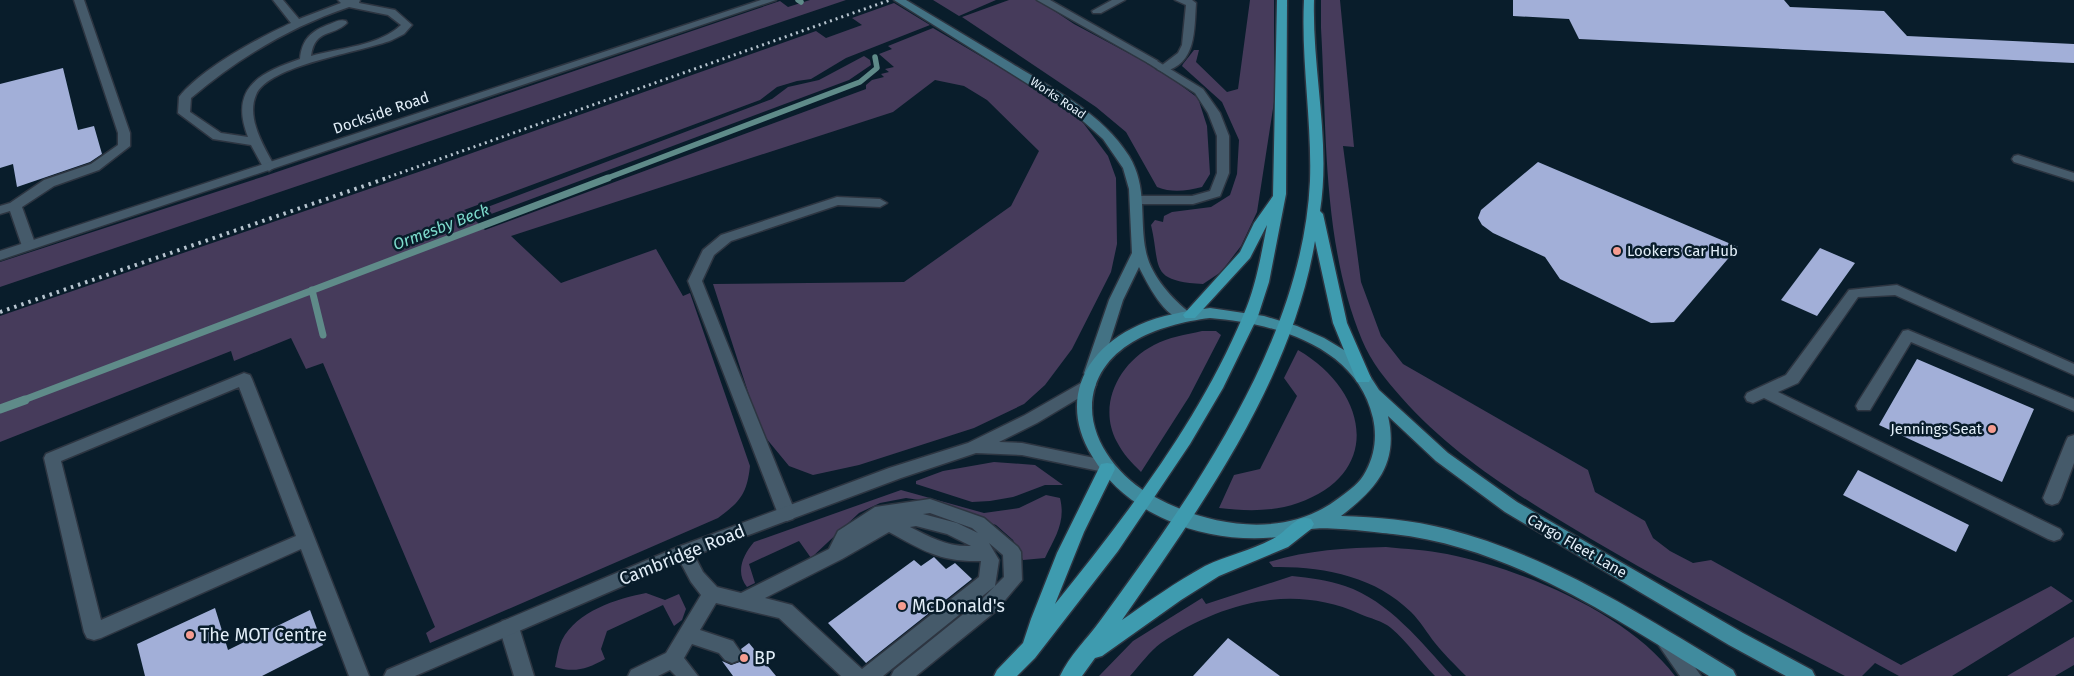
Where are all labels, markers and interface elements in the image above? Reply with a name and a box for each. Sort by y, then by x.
street label: Works Road [1028,74,1088,122]
street label: Dockside Road [331,88,431,138]
water label: Ormesby Beck [390,200,492,254]
place label: Lookers Car Hub [1627,242,1738,260]
marker: Lookers Car Hub [1611,245,1623,257]
place label: Jennings Seat [1890,420,1983,438]
marker: Jennings Seat [1986,423,1998,435]
street label: Cargo Fleet Lane [1524,510,1630,582]
street label: Cambridge Road [616,520,748,590]
place label: McDonald's [912,595,1005,617]
marker: McDonald's [896,600,908,612]
place label: The MOT Centre [200,624,327,646]
marker: The MOT Centre [184,629,196,641]
place label: BP [754,647,775,669]
marker: BP [738,652,750,664]

